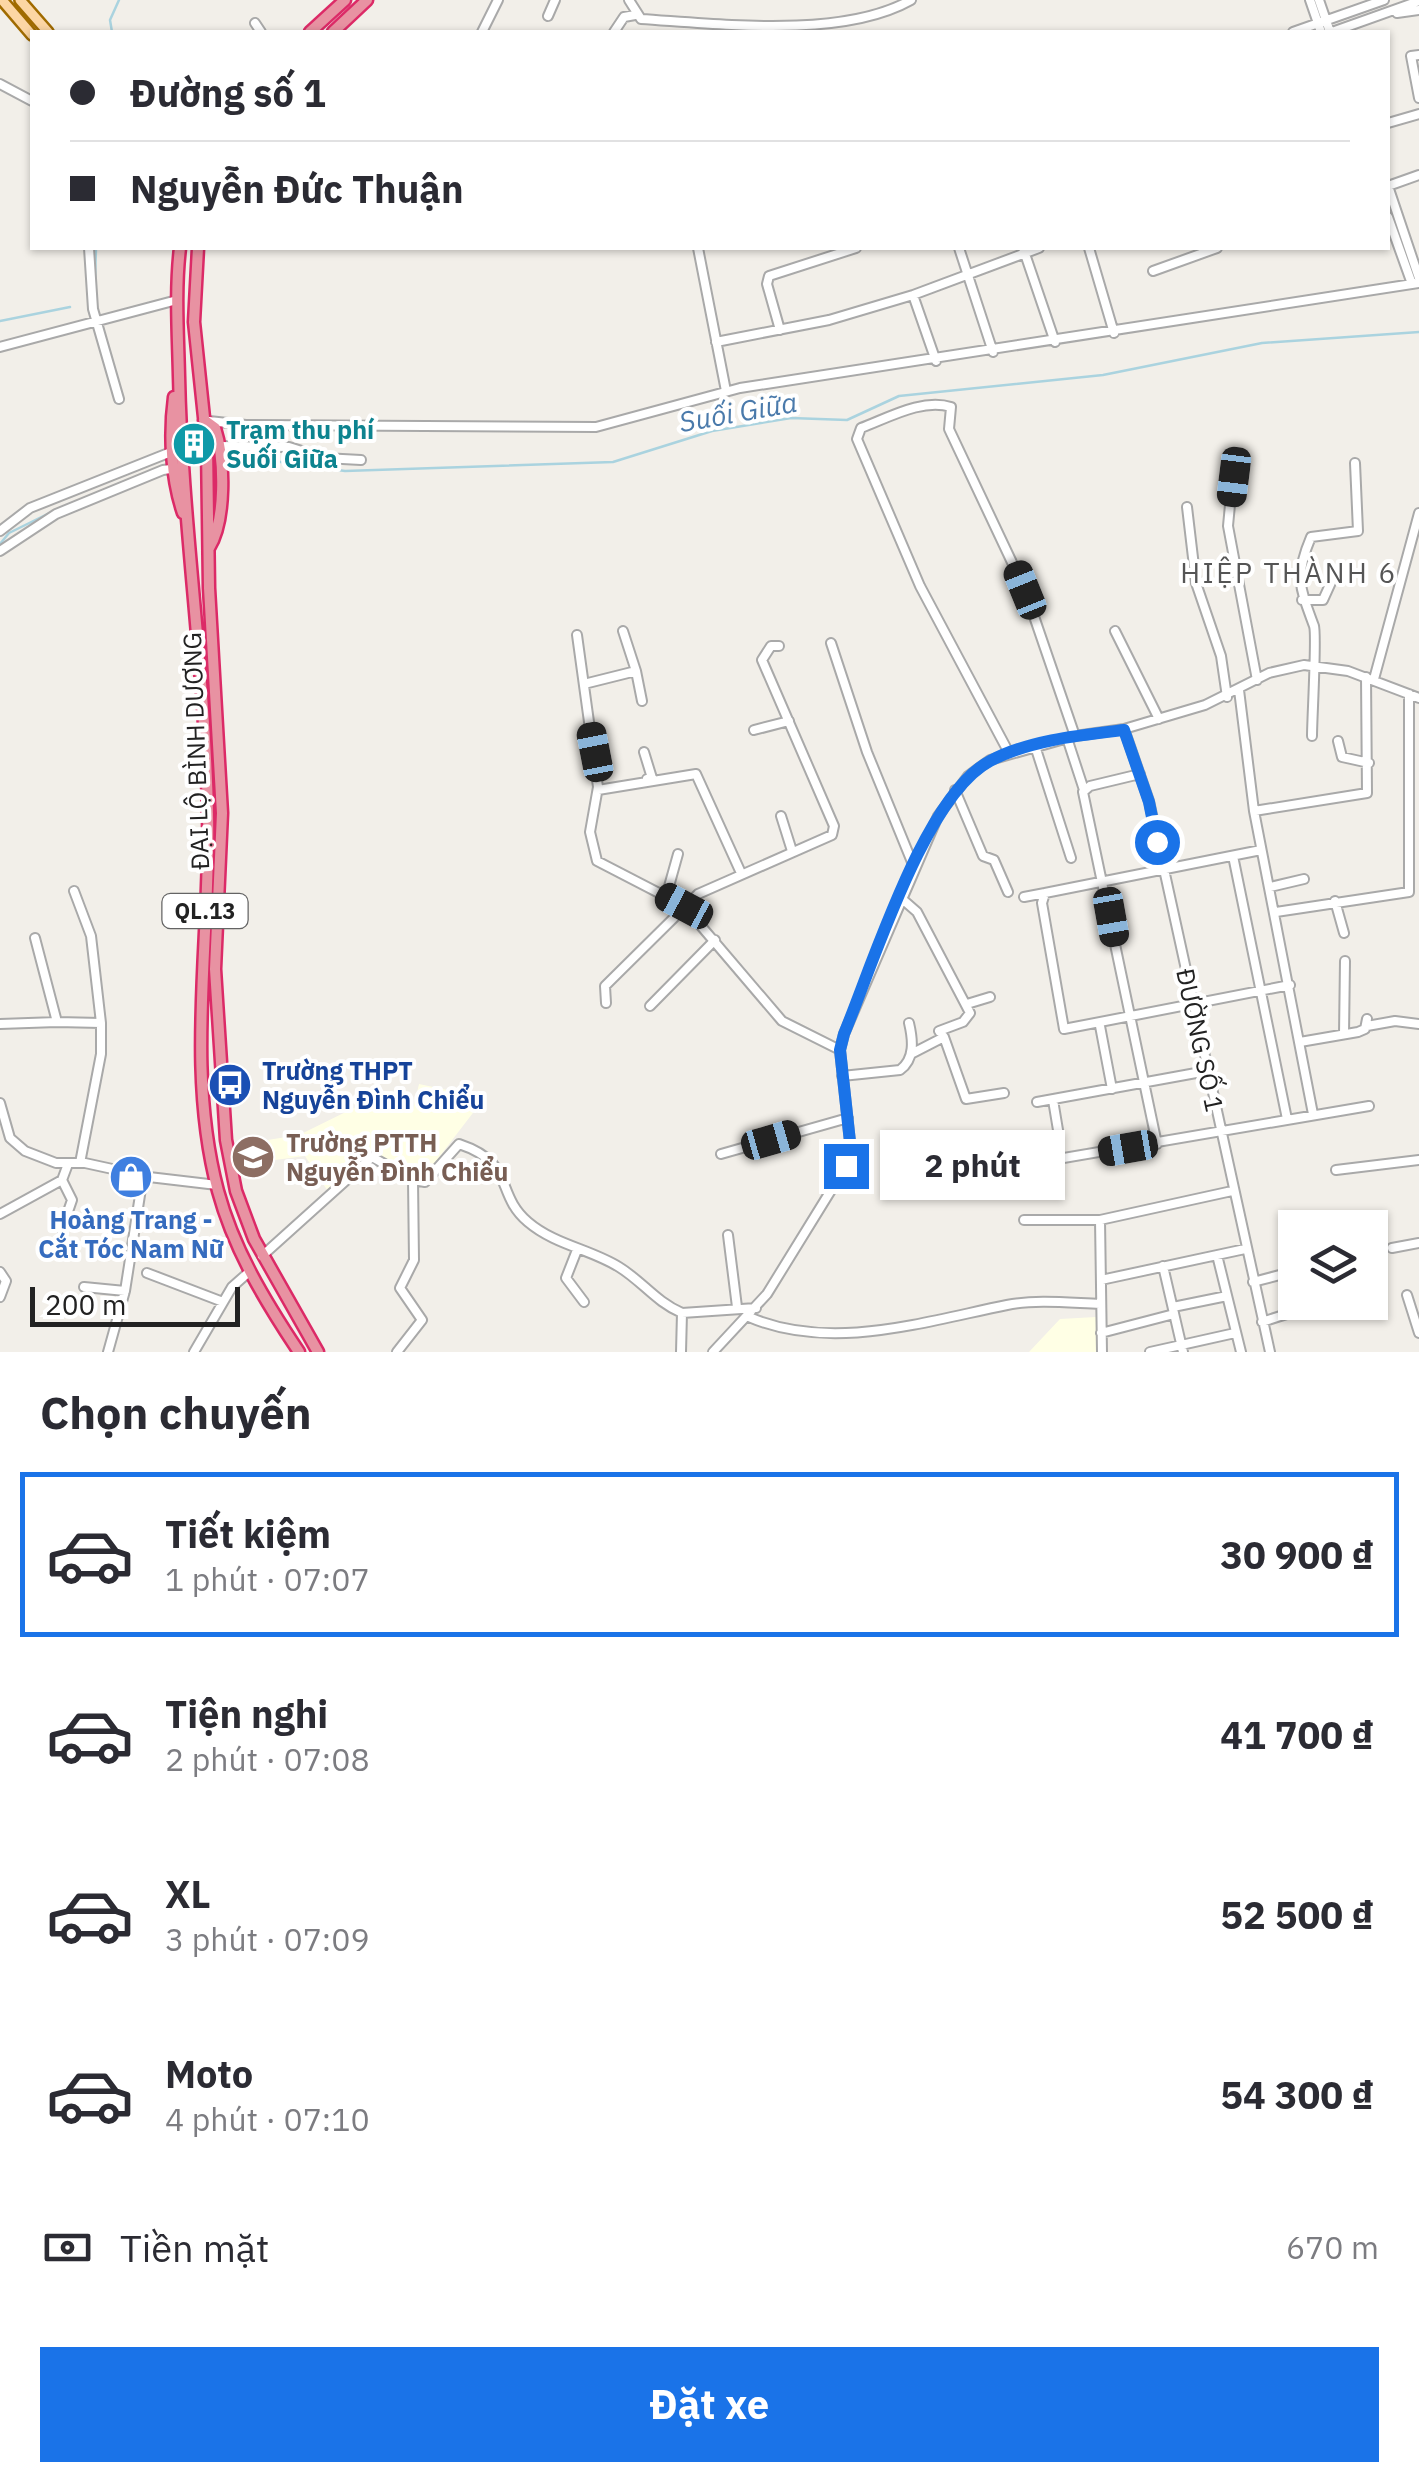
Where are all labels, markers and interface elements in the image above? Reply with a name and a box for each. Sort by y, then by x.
text: Đường số 1 [130,68,326,117]
text: Nguyễn Đức Thuận [130,164,464,213]
water label: Suối Giữa [676,383,800,440]
place label: Trạm thu phí Suối Giữa [226,413,375,475]
building icon: Trạm thu phí Suối Giữa [171,421,217,467]
car [1215,445,1253,509]
district label: HIỆP THÀNH 6 [1180,554,1398,591]
car [1000,557,1050,623]
street label: ĐẠI LỘ BÌNH DƯƠNG [175,632,216,870]
car [575,720,615,784]
route start [1135,820,1180,865]
car [650,879,718,933]
car [1091,885,1131,949]
road number: QL.13 [162,894,248,928]
street label: ĐƯỜNG SỐ 1 [1169,965,1233,1115]
place label: Trường THPT Nguyễn Đình Chiểu [262,1054,484,1116]
bus stop icon: Trường THPT Nguyễn Đình Chiểu [207,1062,253,1108]
car [738,1117,804,1163]
place label: Trường PTTH Nguyễn Đình Chiểu [286,1126,508,1188]
car [1096,1128,1160,1168]
callout: 2 phút [881,1131,1066,1201]
school or university icon: Trường PTTH Nguyễn Đình Chiểu [230,1134,276,1180]
route end [824,1144,869,1189]
text: 2 phút [924,1144,1021,1186]
shop icon: Hoàng Trang - Cắt Tóc Nam Nữ [108,1154,154,1200]
place label: Hoàng Trang - Cắt Tóc Nam Nữ [38,1203,224,1265]
map controls [1278,1210,1388,1320]
button: layers [1278,1210,1388,1320]
scale bar [30,1282,240,1326]
text: 200 m [45,1286,126,1323]
text: Chọn chuyến [40,1383,312,1441]
text: Tiết kiệm [165,1509,331,1558]
icon: car [45,1510,135,1600]
text: 30 900 ₫ [1220,1530,1374,1579]
text: 1 phút · 07:07 [165,1558,370,1600]
text: Tiện nghi [165,1689,328,1738]
icon: car [45,1690,135,1780]
text: 41 700 ₫ [1220,1710,1374,1759]
text: 2 phút · 07:08 [165,1738,370,1780]
text: XL [165,1869,211,1918]
icon: car [45,1870,135,1960]
text: 52 500 ₫ [1220,1890,1374,1939]
text: 3 phút · 07:09 [165,1918,370,1960]
text: Moto [165,2049,253,2098]
icon: car [45,2050,135,2140]
text: 54 300 ₫ [1220,2070,1374,2119]
text: 4 phút · 07:10 [165,2098,370,2140]
icon: cash [40,2220,95,2275]
text: Tiền mặt [120,2223,269,2272]
text: 670 m [1286,2226,1379,2268]
button: Đặt xe [40,2347,1379,2462]

